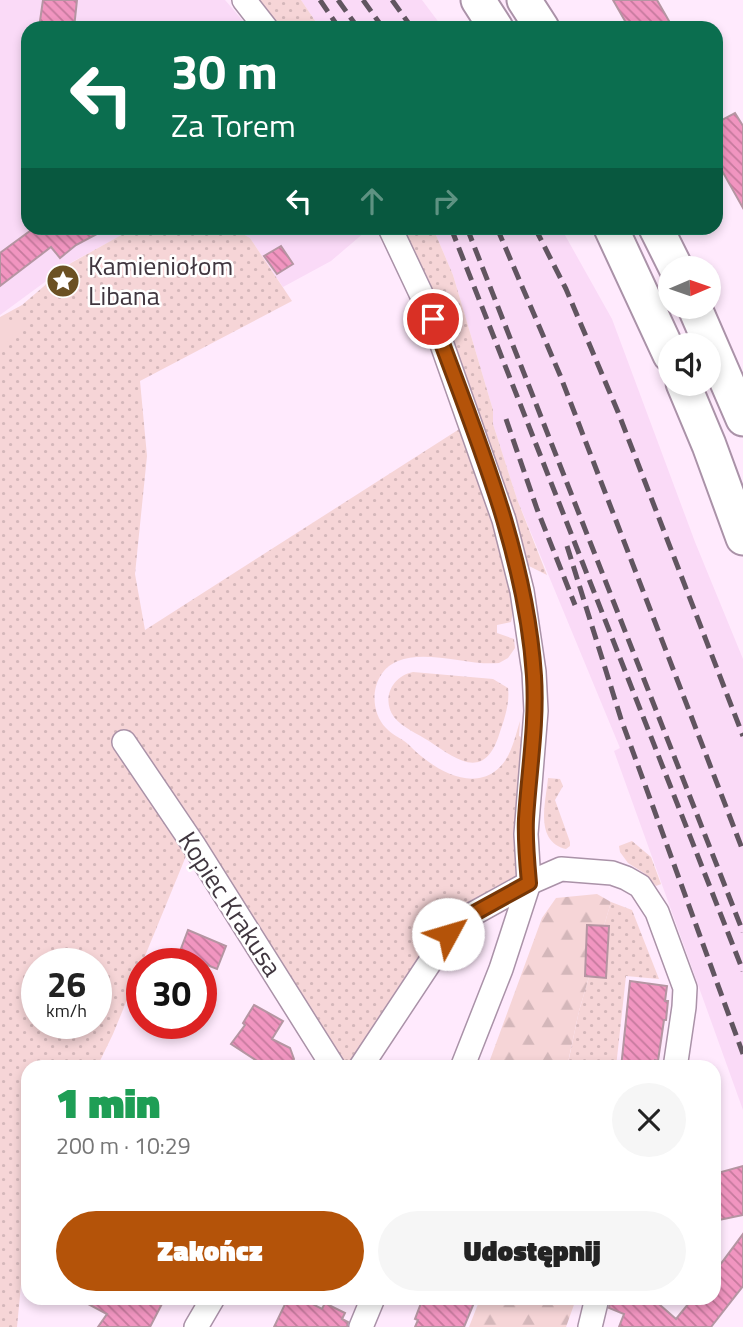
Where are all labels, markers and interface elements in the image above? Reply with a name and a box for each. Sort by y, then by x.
text: 30 m [171,33,278,108]
icon: left [56,49,147,140]
text: Za Torem [171,101,296,149]
icon: left [280,182,318,220]
icon: ahead [353,182,391,220]
icon: right [426,182,464,220]
place label: Kamieniołom Libana [88,246,233,315]
north arrow [658,256,721,318]
map controls [658,256,721,396]
place icon: Kamieniołom Libana [44,262,82,300]
pin [403,289,463,349]
icon: arrive [414,300,452,338]
button: sound [658,333,721,396]
street label: Kopiec Krakusa [169,824,292,984]
position arrow [411,897,485,971]
speed limit sign: 30 [126,948,217,1039]
text: 26 [47,957,86,1011]
text: km/h [46,997,87,1024]
text: 1 min [56,1070,160,1134]
button: close [612,1083,686,1157]
text: 200 m · 10:29 [56,1128,191,1163]
button: Zakończ [56,1211,364,1291]
button: Udostępnij [378,1211,686,1291]

